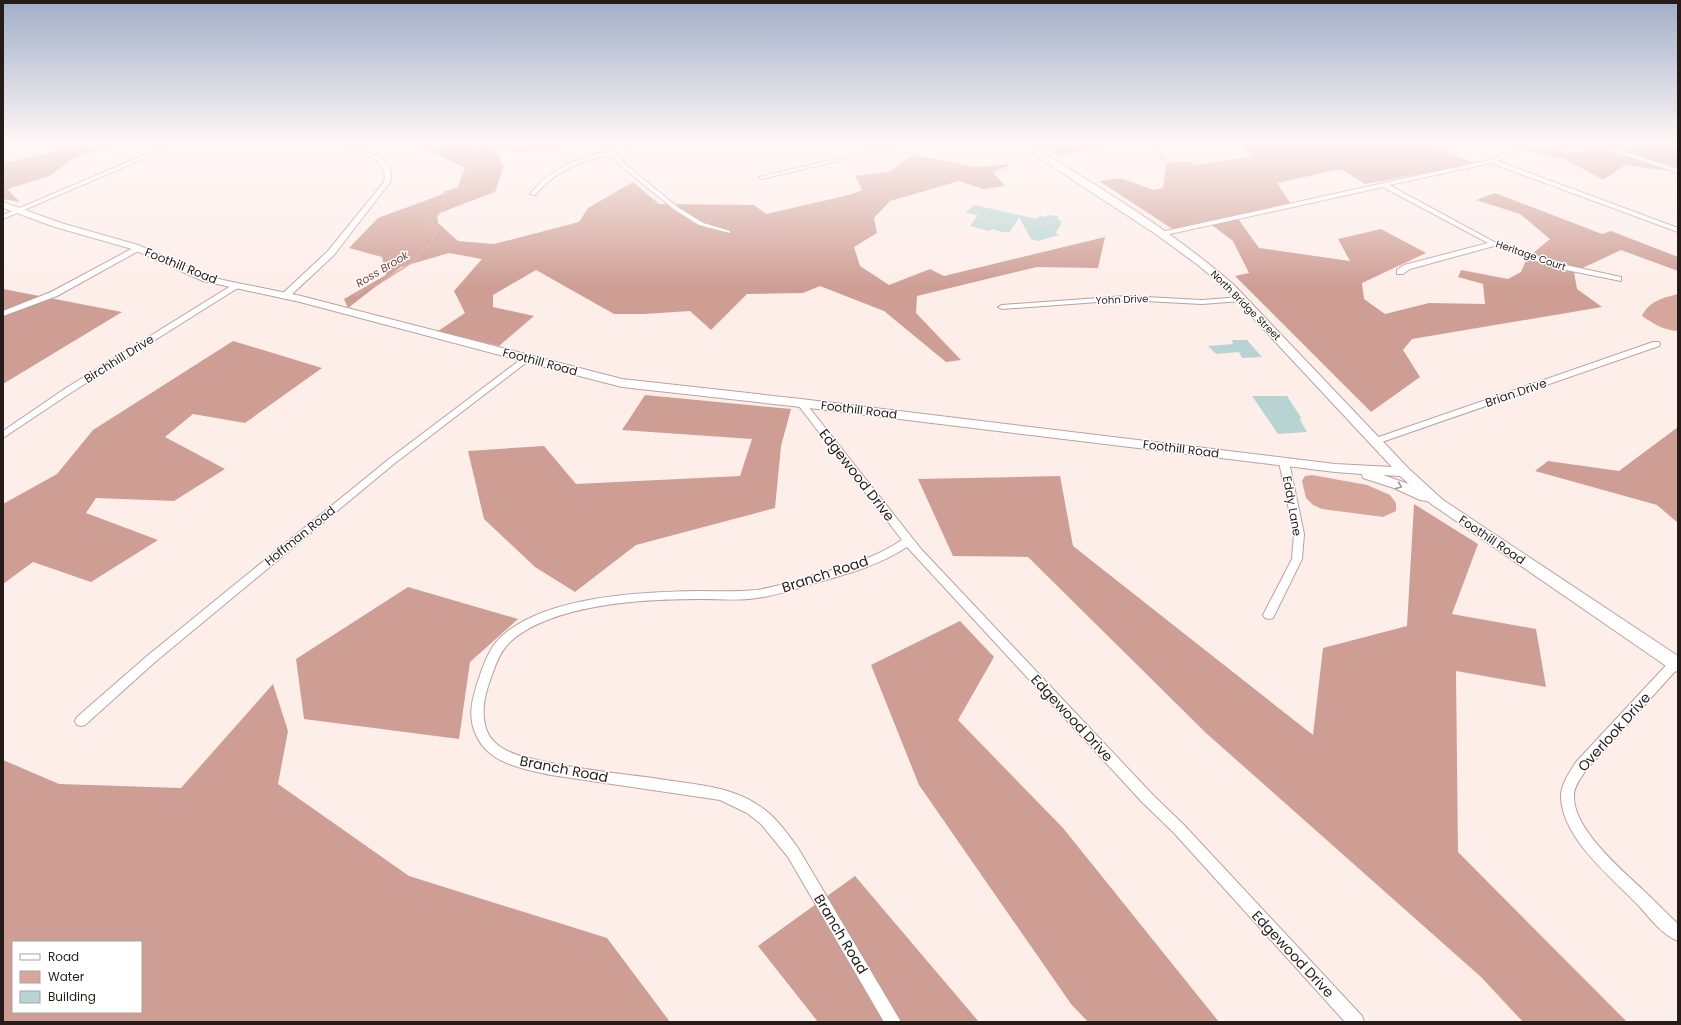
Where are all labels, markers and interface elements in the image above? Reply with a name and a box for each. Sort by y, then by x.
street label: Heritage Court [1494,236,1568,275]
street label: Foothill Road [142,243,220,288]
water label: Ross Brook [353,246,413,291]
street label: North Bridge Street [1207,267,1284,344]
street label: Yohn Drive [1095,291,1149,308]
street label: Birchhill Drive [80,330,157,387]
street label: Foothill Road [501,343,579,380]
street label: Brian Drive [1483,374,1549,411]
street label: Foothill Road [820,396,898,423]
street label: Edgewood Drive [814,425,900,526]
street label: Foothill Road [1142,435,1220,462]
street label: Eddy Lane [1279,475,1306,537]
one-way arrow [1396,481,1403,489]
street label: Hoffman Road [261,502,339,569]
street label: Foothill Road [1456,511,1529,568]
street label: Branch Road [779,551,871,597]
street label: Edgewood Drive [1026,670,1118,766]
street label: Overlook Drive [1573,688,1655,776]
street label: Branch Road [518,751,610,787]
street label: Branch Road [809,890,873,978]
street label: Edgewood Drive [1247,906,1339,1002]
legend [12,941,142,1013]
text: Road [48,948,79,965]
text: Water [48,968,85,985]
text: Building [48,988,96,1005]

